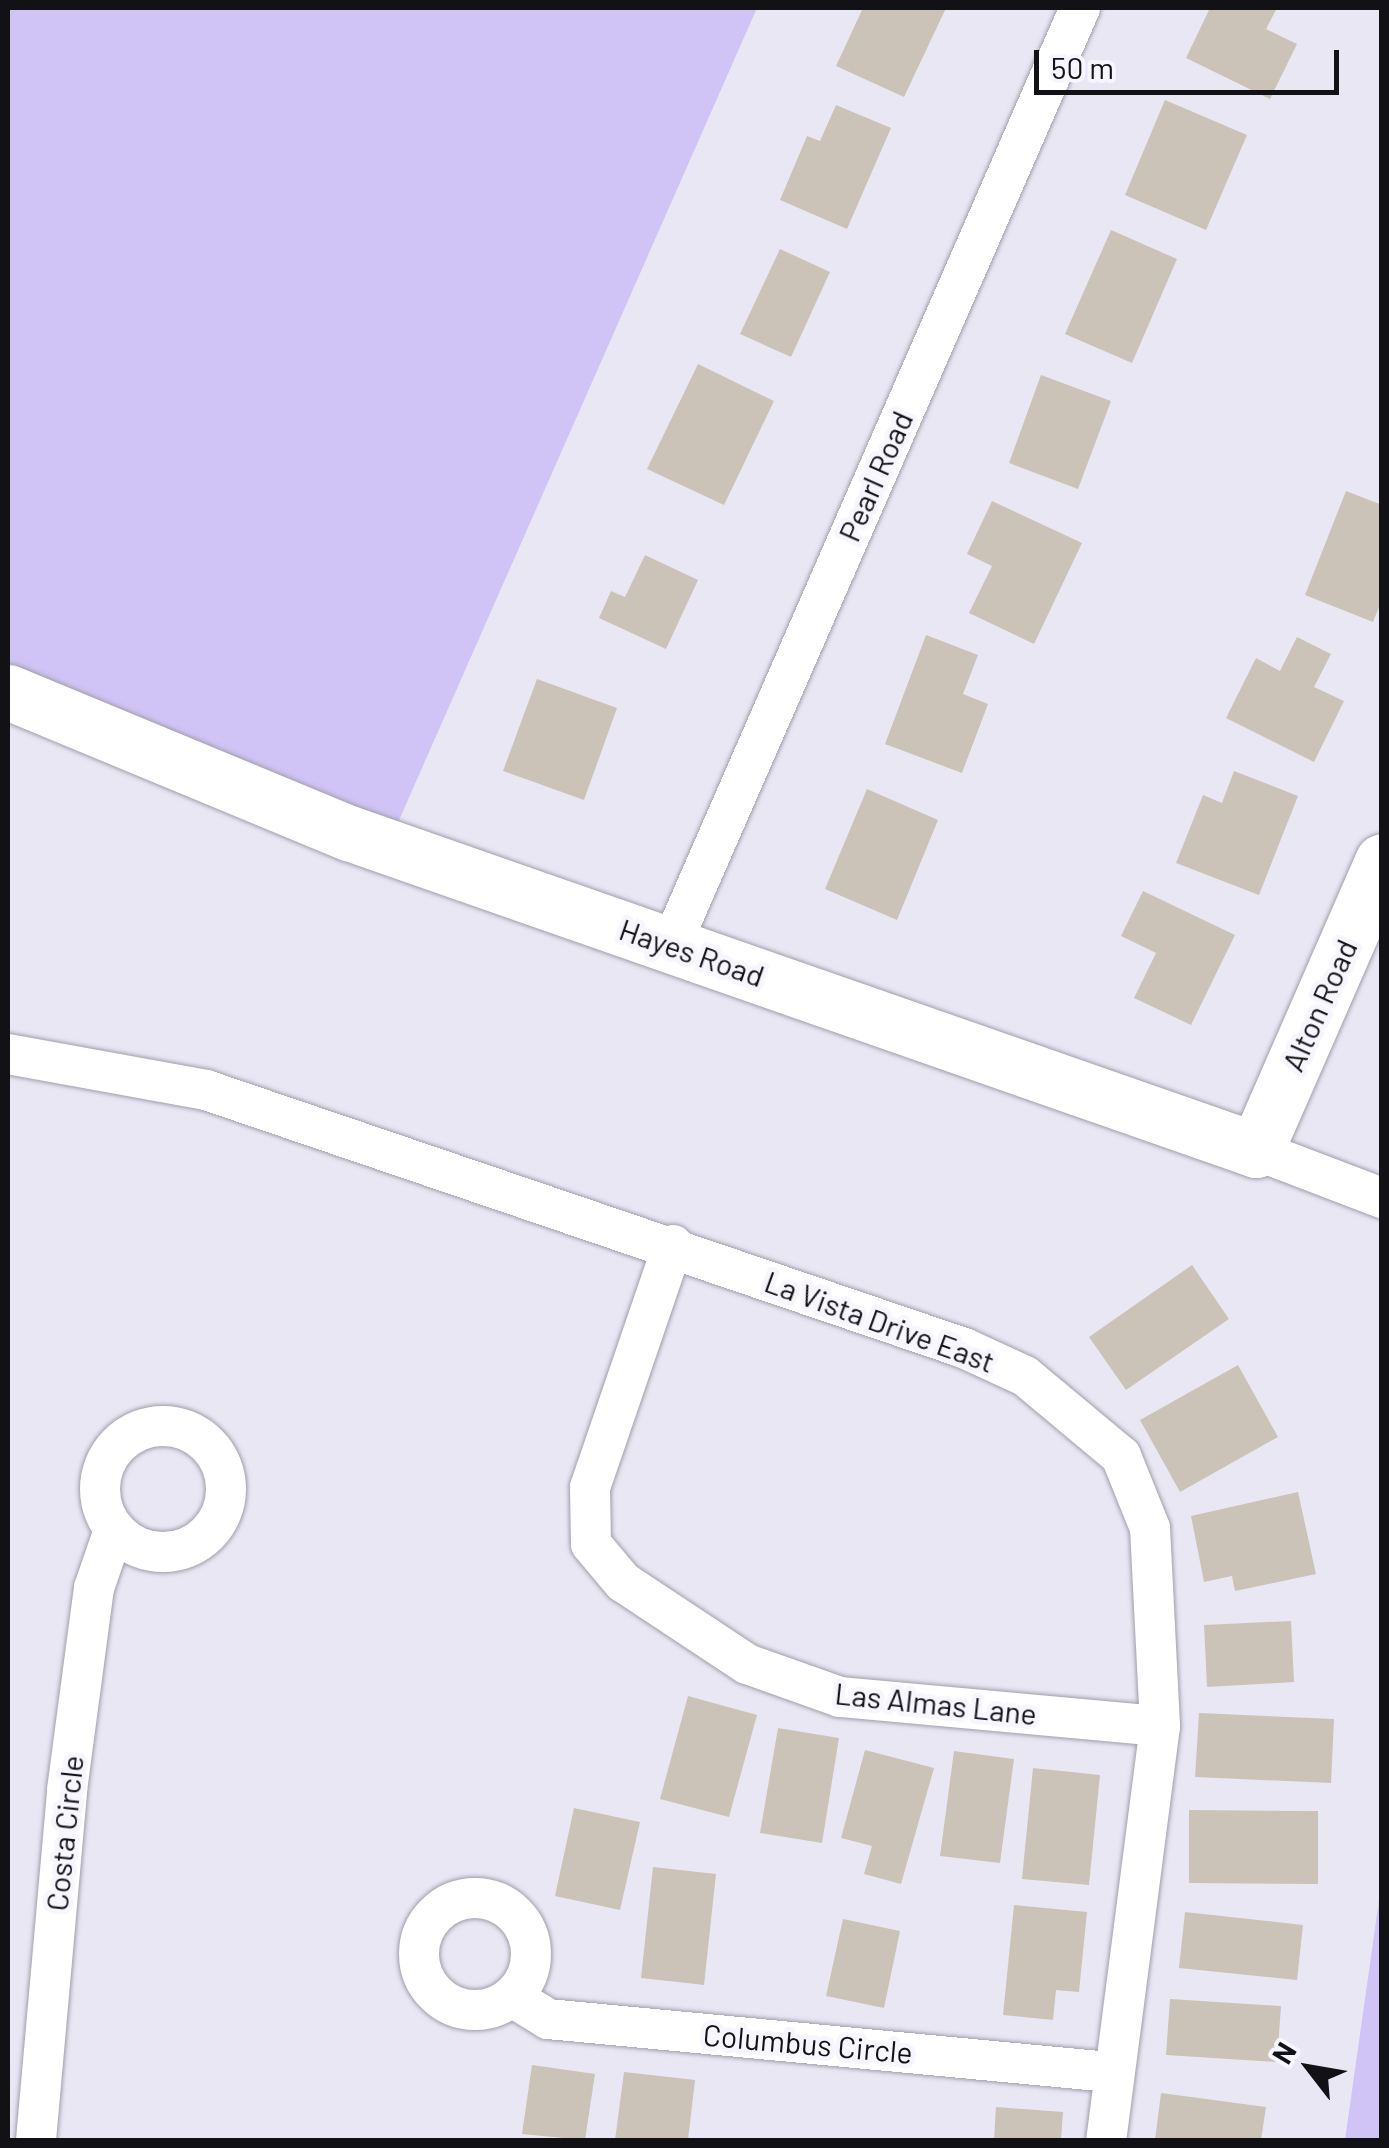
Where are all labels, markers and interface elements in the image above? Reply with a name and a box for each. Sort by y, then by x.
scale bar [1039,30,1344,92]
text: 50 m [1051,49,1114,85]
street label: Pearl Road [830,405,920,547]
street label: Hayes Road [615,910,769,994]
street label: Alton Road [1274,934,1364,1076]
street label: La Vista Drive East [760,1263,1000,1379]
street label: Las Almas Lane [833,1674,1039,1732]
street label: Costa Circle [38,1753,90,1913]
street label: Columbus Circle [702,2016,914,2070]
north arrow [1259,2018,1359,2118]
text: N [1264,2036,1303,2069]

